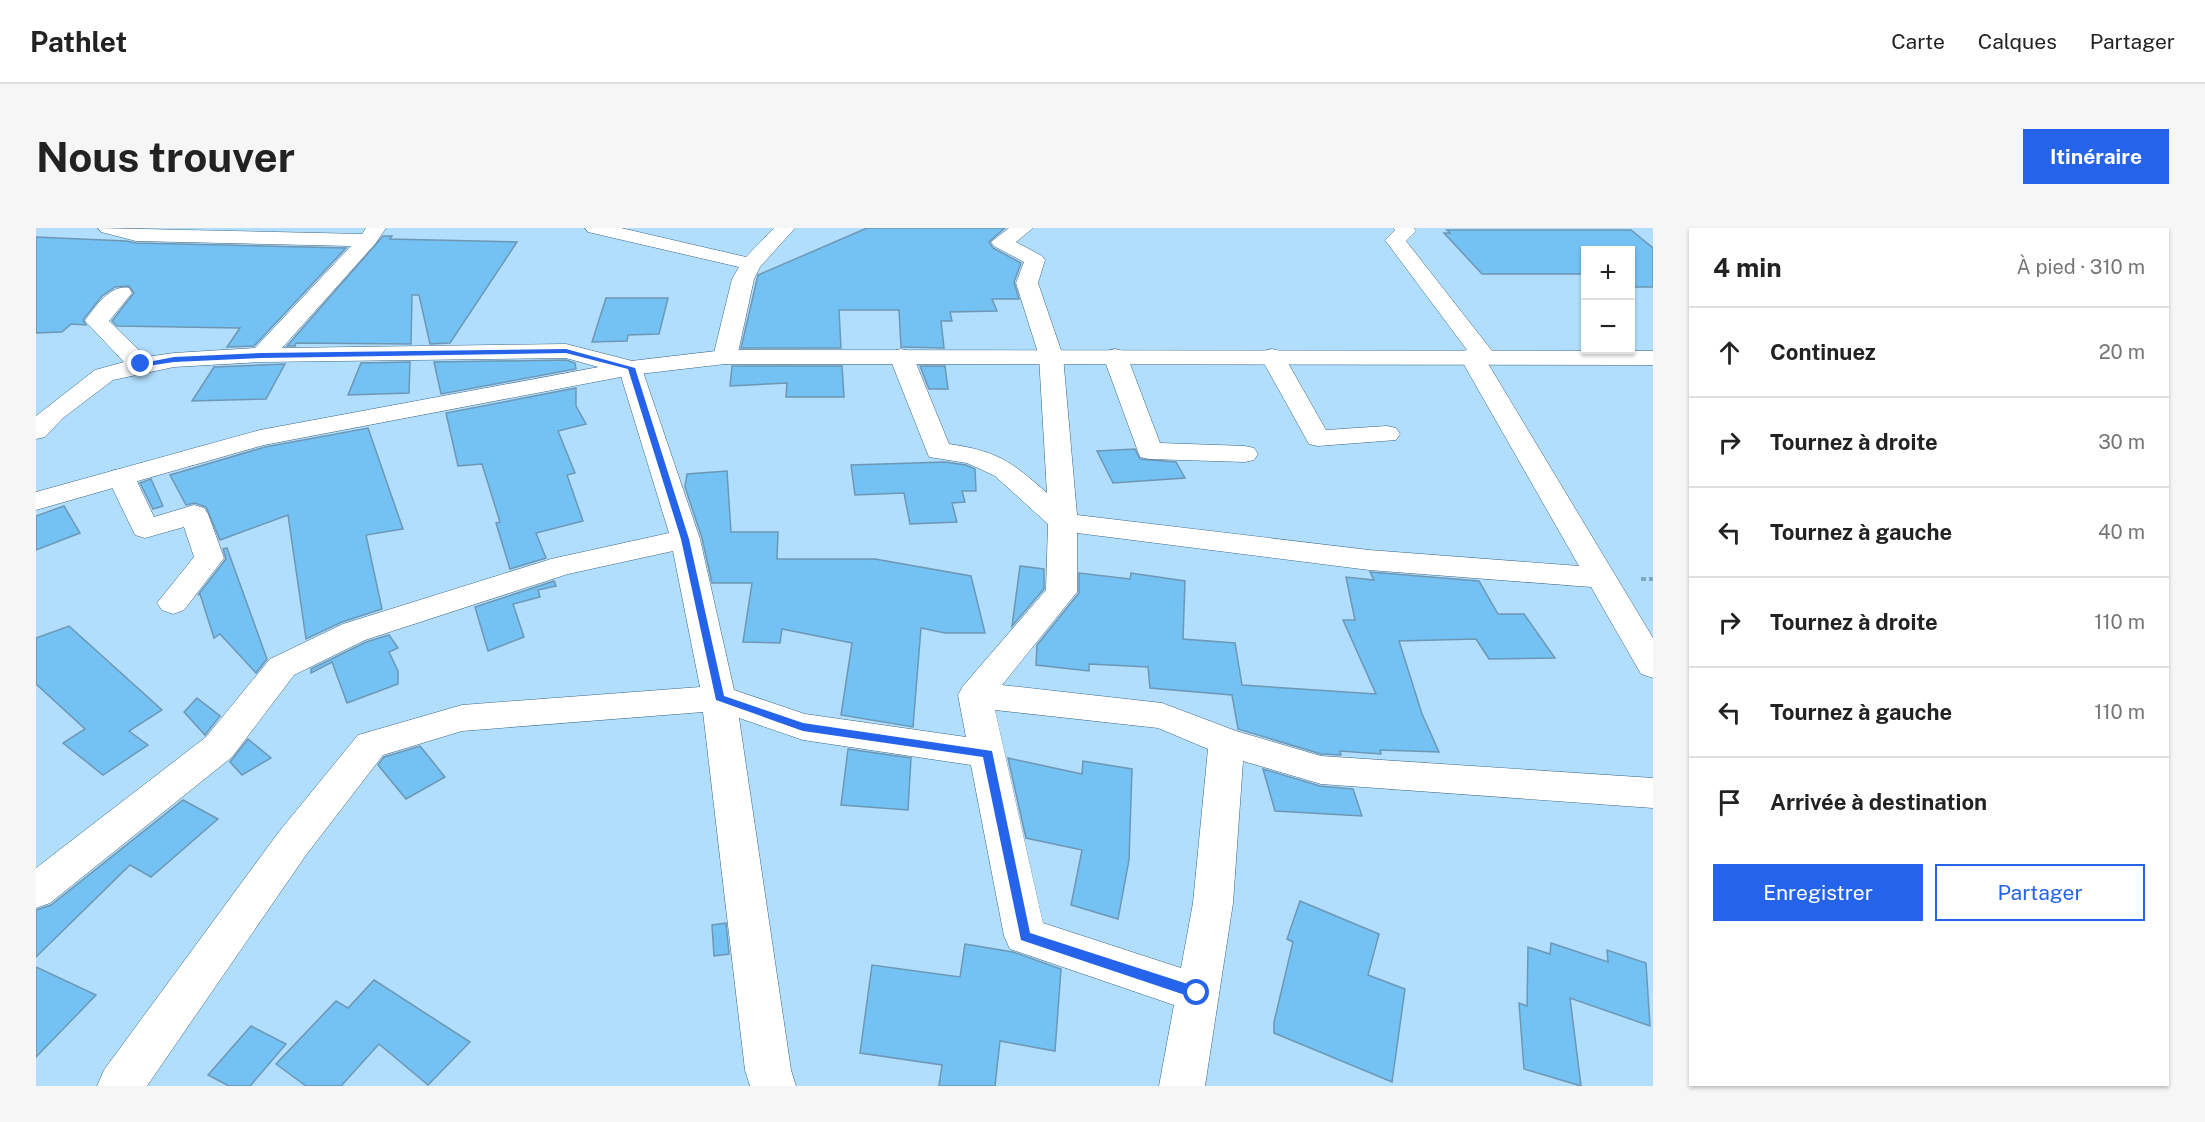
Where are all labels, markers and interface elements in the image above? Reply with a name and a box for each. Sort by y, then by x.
text: Pathlet [30,25,127,58]
text: Carte [1891,29,1945,54]
text: Calques [1978,29,2057,54]
text: Partager [2090,29,2175,54]
button: Itinéraire [2023,129,2169,184]
text: Nous trouver [36,132,295,181]
map controls [1581,246,1635,354]
button: + [1581,246,1635,300]
text: 4 min [1713,252,1782,283]
text: À pied · 310 m [2017,255,2145,279]
button: − [1581,300,1635,354]
icon: ahead [1713,336,1746,369]
text: Continuez [1770,339,1876,365]
text: 20 m [2099,340,2145,364]
route end [127,350,153,376]
icon: right [1713,426,1746,459]
text: Tournez à droite [1770,429,1938,455]
text: 30 m [2098,430,2145,454]
icon: left [1713,516,1746,549]
text: Tournez à gauche [1770,519,1952,545]
text: 40 m [2098,520,2145,544]
icon: right [1713,606,1746,639]
text: Tournez à droite [1770,609,1938,635]
text: 110 m [2094,610,2145,634]
icon: left [1713,696,1746,729]
text: Tournez à gauche [1770,699,1952,725]
text: 110 m [2094,700,2145,724]
icon: arrive [1713,786,1746,819]
text: Arrivée à destination [1770,789,1987,815]
button: Enregistrer [1713,864,1923,921]
button: Partager [1935,864,2145,921]
route start [1183,979,1209,1005]

